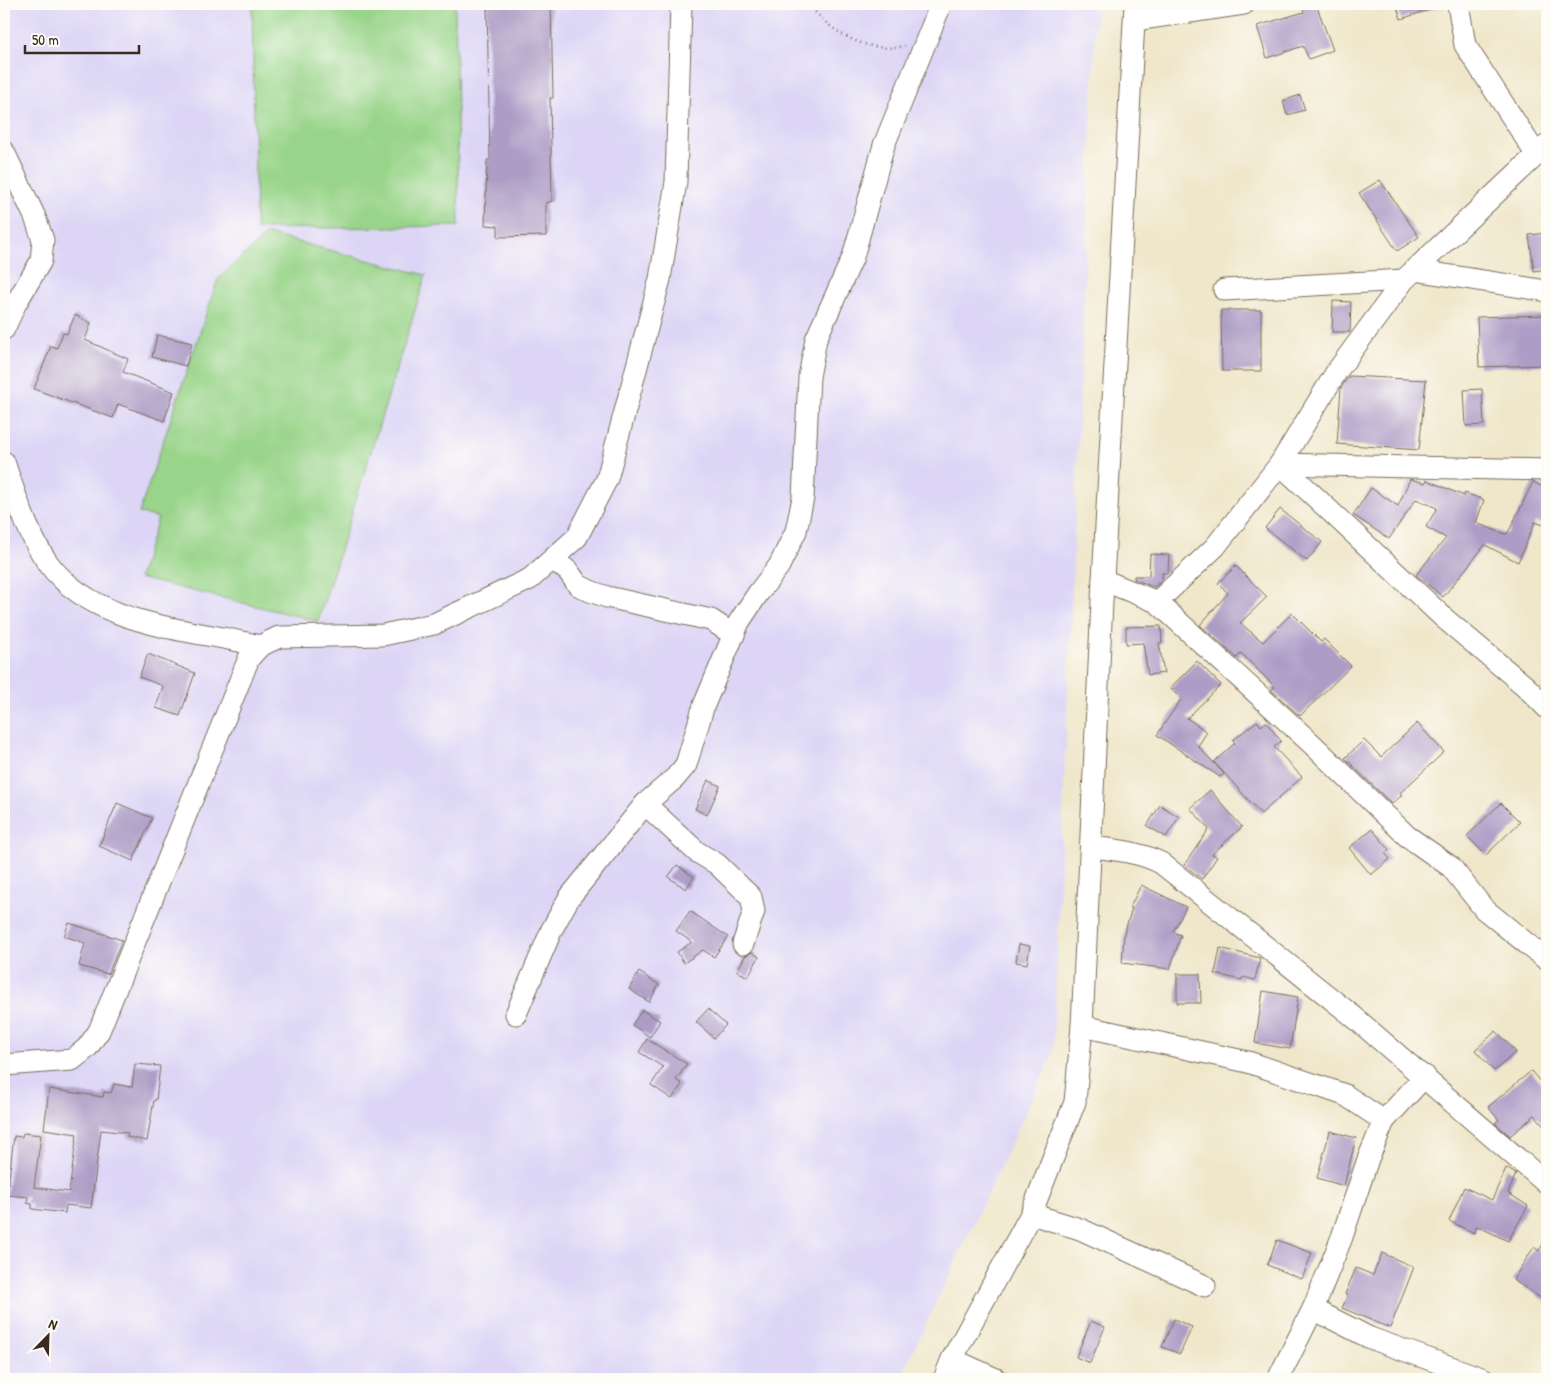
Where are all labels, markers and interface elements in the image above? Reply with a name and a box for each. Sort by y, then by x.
scale bar [25,22,139,54]
text: 50 m [32,29,59,50]
north arrow [22,1310,72,1360]
text: N [46,1313,61,1334]

